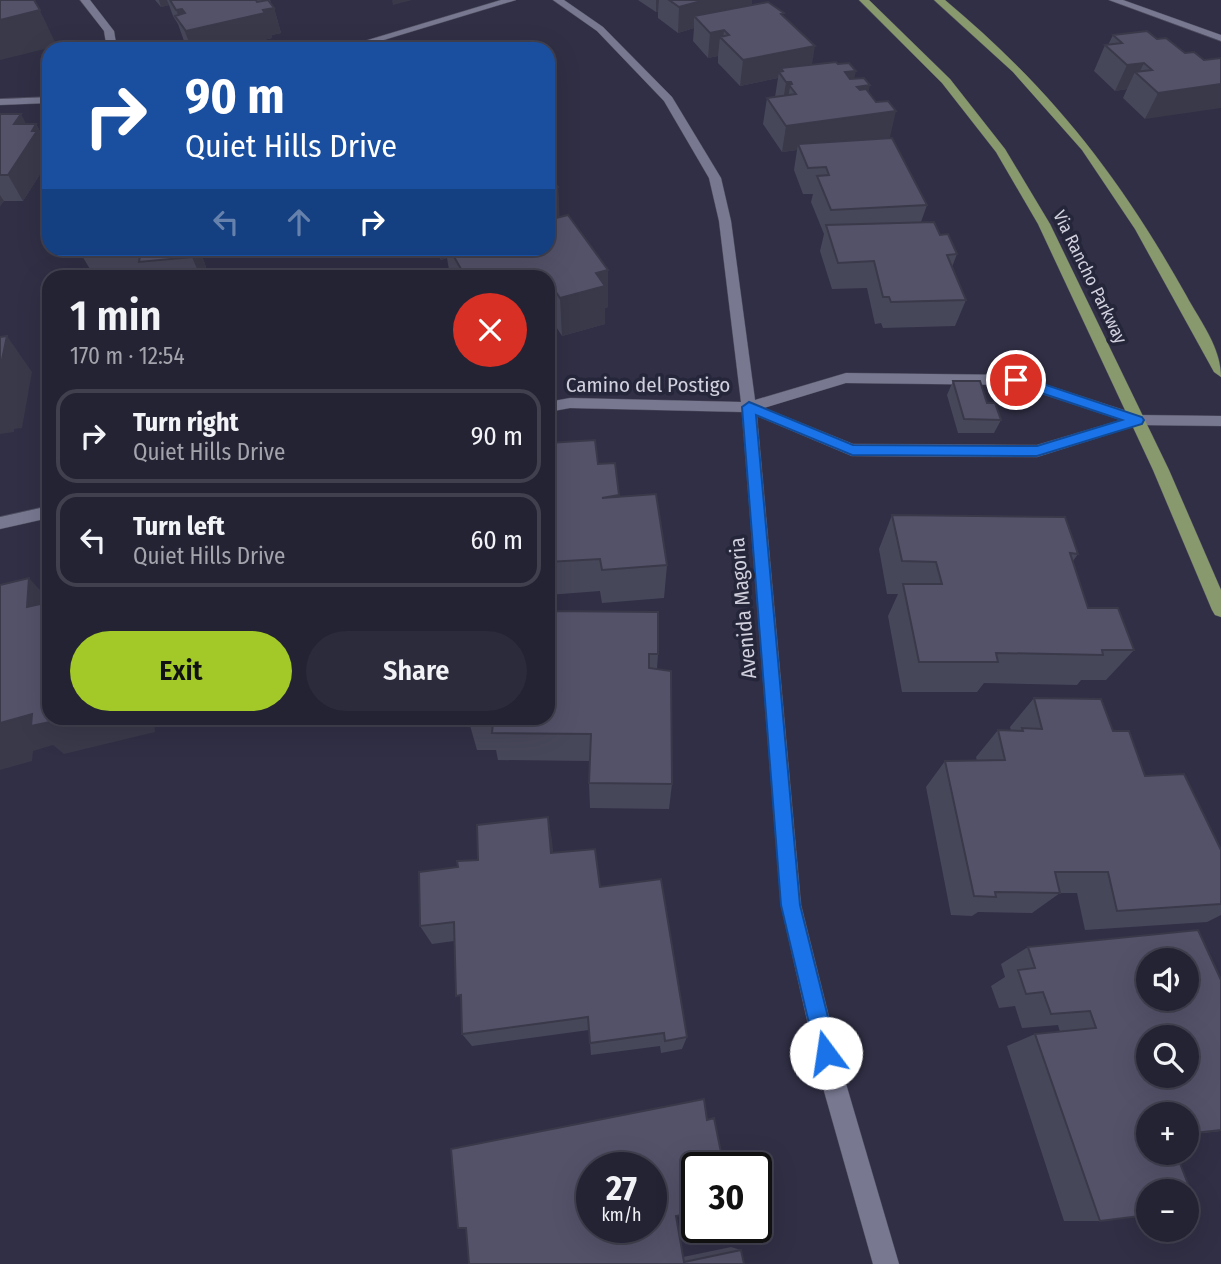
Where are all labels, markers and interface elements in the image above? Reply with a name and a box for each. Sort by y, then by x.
text: 90 m [185,67,285,126]
icon: right [70,70,161,161]
text: Quiet Hills Drive [185,127,397,165]
icon: left [207,203,245,241]
icon: ahead [280,203,318,241]
icon: right [353,203,391,241]
street label: Via Rancho Parkway [1048,207,1132,347]
text: 1 min [70,291,161,341]
button: close [453,293,527,367]
text: 170 m · 12:54 [70,342,185,370]
pin [986,350,1046,410]
icon: arrive [997,361,1035,399]
street label: Camino del Postigo [566,372,730,398]
text: Turn right [133,407,239,438]
icon: right [74,417,112,455]
text: 90 m [471,421,523,452]
text: Quiet Hills Drive [133,438,285,466]
text: Turn left [133,511,225,542]
icon: left [74,521,112,559]
text: 60 m [470,525,523,556]
street label: Avenida Magoria [724,536,762,680]
text: Quiet Hills Drive [133,542,285,570]
button: Exit [70,631,292,711]
button: Share [306,631,527,711]
map controls [1136,948,1199,1242]
button: sound [1136,948,1199,1011]
position arrow [789,1016,863,1090]
button: search [1136,1025,1199,1088]
button: + [1136,1102,1199,1165]
speed limit sign: 30 [681,1152,772,1243]
text: 27 [606,1167,637,1209]
button: − [1136,1179,1199,1242]
text: km/h [601,1204,642,1226]

